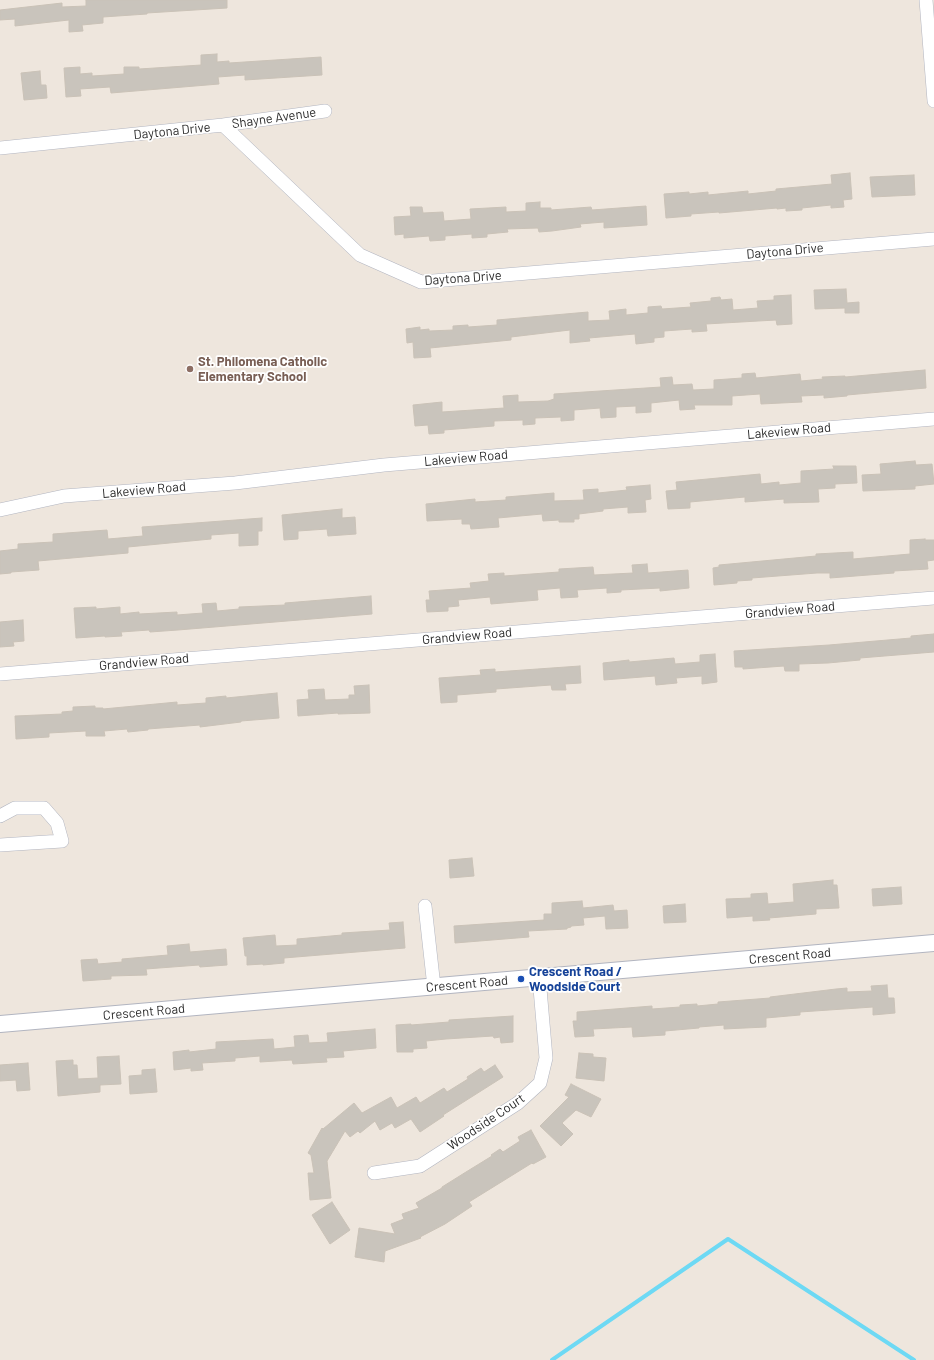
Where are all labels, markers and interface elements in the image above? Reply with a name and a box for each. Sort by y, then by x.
street label: Shayne Avenue [231,104,317,132]
street label: Daytona Drive [133,119,211,143]
street label: Daytona Drive [746,240,824,262]
street label: Daytona Drive [424,268,502,288]
place label: St. Philomena Catholic Elementary School [198,354,327,385]
marker: St. Philomena Catholic Elementary School [185,364,195,374]
street label: Lakeview Road [746,420,832,442]
street label: Lakeview Road [423,447,509,469]
street label: Lakeview Road [101,479,187,501]
street label: Grandview Road [744,598,836,622]
street label: Grandview Road [421,624,513,648]
street label: Grandview Road [98,650,190,674]
street label: Crescent Road [748,945,832,967]
place label: Crescent Road / Woodside Court [529,964,622,995]
street label: Crescent Road [425,973,509,995]
marker: Crescent Road / Woodside Court [516,974,526,984]
street label: Crescent Road [102,1001,186,1023]
street label: Woodside Court [444,1090,528,1154]

